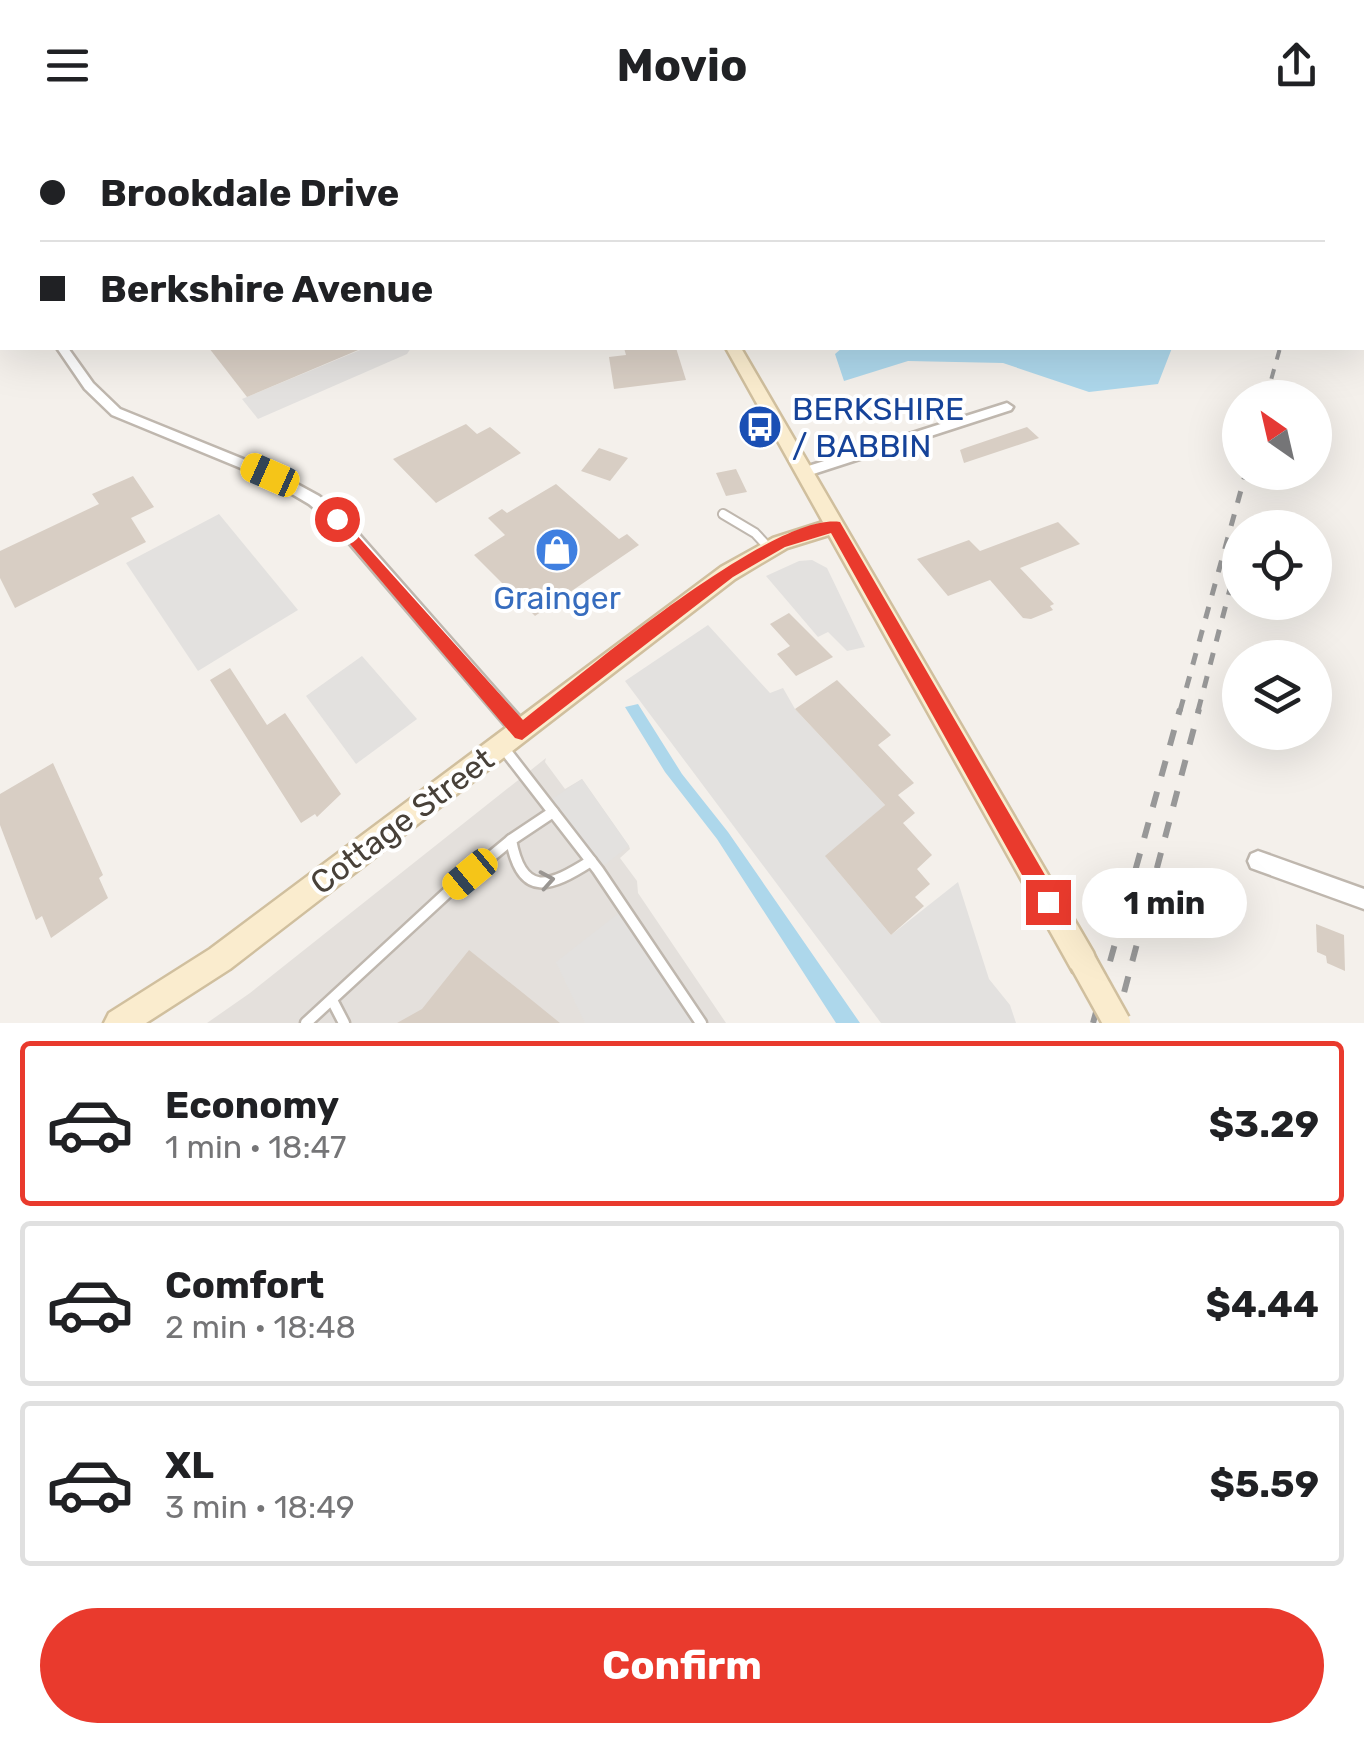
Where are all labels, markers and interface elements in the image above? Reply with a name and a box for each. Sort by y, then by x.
icon: menu [40,38,95,93]
icon: share [1269,38,1324,93]
text: Movio [616,39,748,92]
text: Brookdale Drive [100,170,399,216]
text: Berkshire Avenue [100,266,433,312]
north arrow [1222,380,1332,490]
map controls [1222,380,1332,750]
place label: BERKSHIRE / BABBIN [792,390,964,465]
bus stop icon: BERKSHIRE / BABBIN [737,404,783,450]
car [236,449,304,501]
route start [315,497,360,542]
button: locate [1222,510,1332,620]
shop icon: Grainger [534,527,580,573]
place label: Grainger [493,579,621,617]
button: layers [1222,640,1332,750]
street label: Cottage Street [303,740,501,902]
car [437,843,503,905]
callout: 1 min [1083,867,1248,937]
one-way arrow [539,870,555,891]
route end [1026,880,1071,925]
text: 1 min [1124,884,1205,922]
icon: car [45,1079,135,1169]
text: Economy [165,1082,339,1128]
text: $3.29 [1209,1101,1319,1147]
text: 1 min · 18:47 [165,1128,346,1166]
icon: car [45,1259,135,1349]
text: Comfort [165,1262,324,1308]
text: $4.44 [1206,1281,1319,1327]
text: 2 min · 18:48 [165,1308,356,1346]
icon: car [45,1439,135,1529]
text: XL [165,1442,214,1488]
text: $5.59 [1210,1461,1319,1507]
text: 3 min · 18:49 [165,1488,355,1526]
button: Confirm [40,1608,1324,1723]

